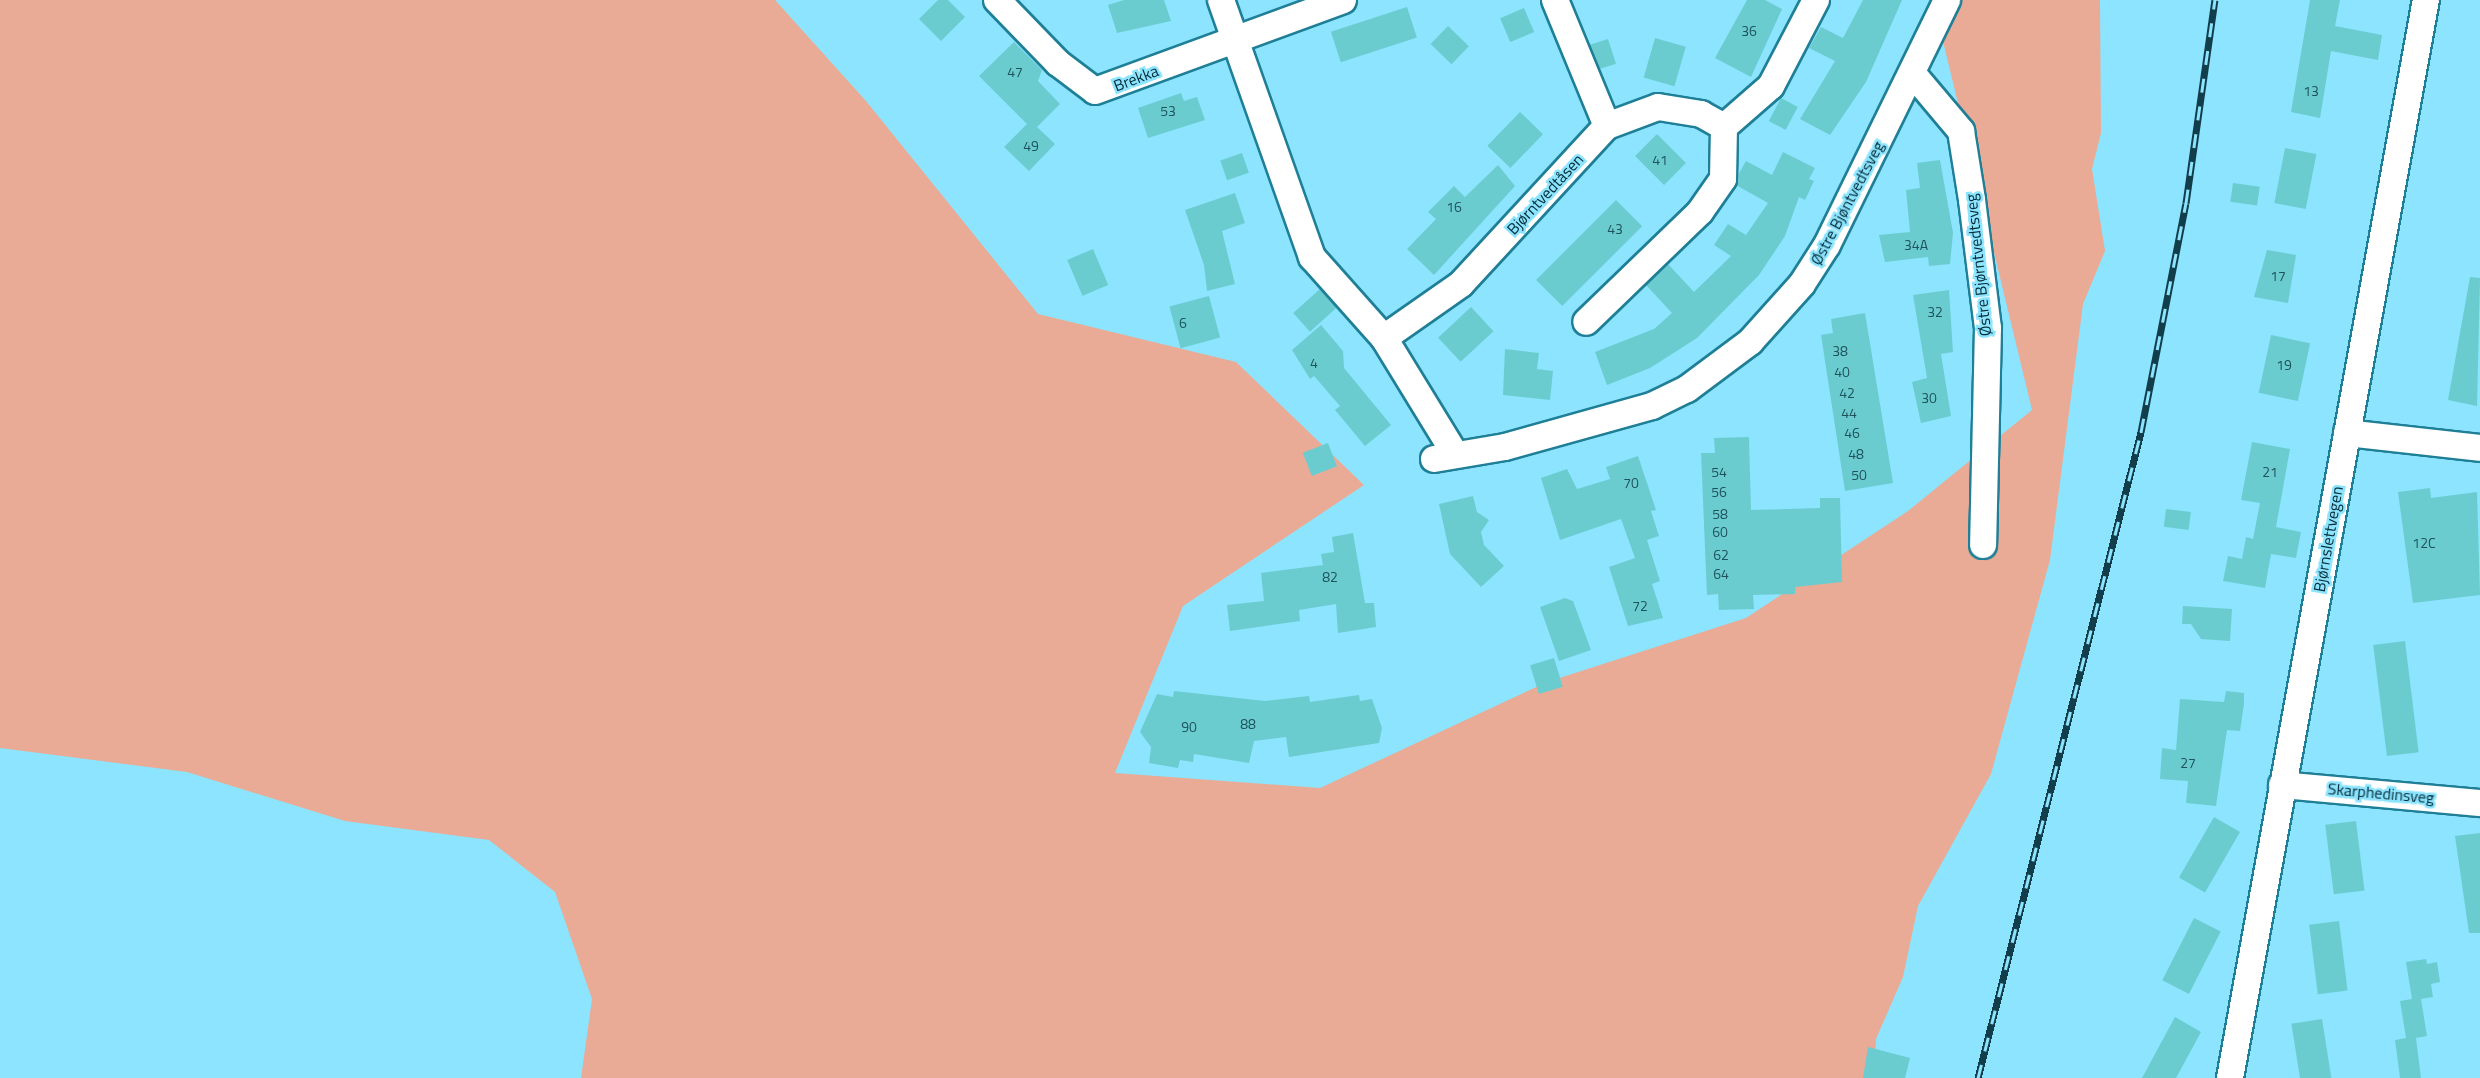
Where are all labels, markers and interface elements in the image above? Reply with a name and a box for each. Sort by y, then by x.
house number: 36 [1741,23,1757,39]
street label: Brekka [1111,61,1161,95]
house number: 47 [1007,64,1023,80]
house number: 13 [2303,83,2319,99]
house number: 53 [1160,103,1176,119]
house number: 49 [1023,138,1039,154]
street label: Østre Bjøntvedtsveg [1806,138,1888,268]
street label: Bjørntvedtåsen [1503,150,1587,238]
house number: 41 [1652,152,1668,168]
street label: Østre Bjørntvedtsveg [1961,193,1995,337]
house number: 16 [1446,199,1462,215]
house number: 43 [1607,221,1623,237]
house number: 34A [1904,237,1928,253]
house number: 17 [2270,268,2286,284]
house number: 32 [1927,304,1943,320]
house number: 6 [1179,315,1187,331]
house number: 38 [1832,343,1848,359]
house number: 4 [1310,355,1318,371]
house number: 19 [2276,357,2292,373]
house number: 40 [1834,364,1850,380]
house number: 42 [1839,385,1855,401]
house number: 30 [1921,390,1937,406]
house number: 44 [1841,405,1857,421]
house number: 46 [1844,425,1860,441]
house number: 48 [1848,446,1864,462]
house number: 54 [1711,464,1727,480]
house number: 21 [2262,464,2278,480]
house number: 50 [1851,467,1867,483]
house number: 70 [1623,475,1639,491]
house number: 56 [1711,484,1727,500]
street label: Bjørnslettvegen [2309,485,2347,593]
house number: 58 [1712,506,1728,522]
house number: 60 [1712,524,1728,540]
house number: 12C [2412,535,2436,551]
house number: 62 [1713,547,1729,563]
house number: 64 [1713,566,1729,582]
house number: 82 [1322,569,1338,585]
house number: 72 [1632,598,1648,614]
house number: 88 [1240,716,1256,732]
house number: 90 [1181,719,1197,735]
house number: 27 [2180,755,2196,771]
street label: Skarphedinsveg [2327,779,2435,807]

